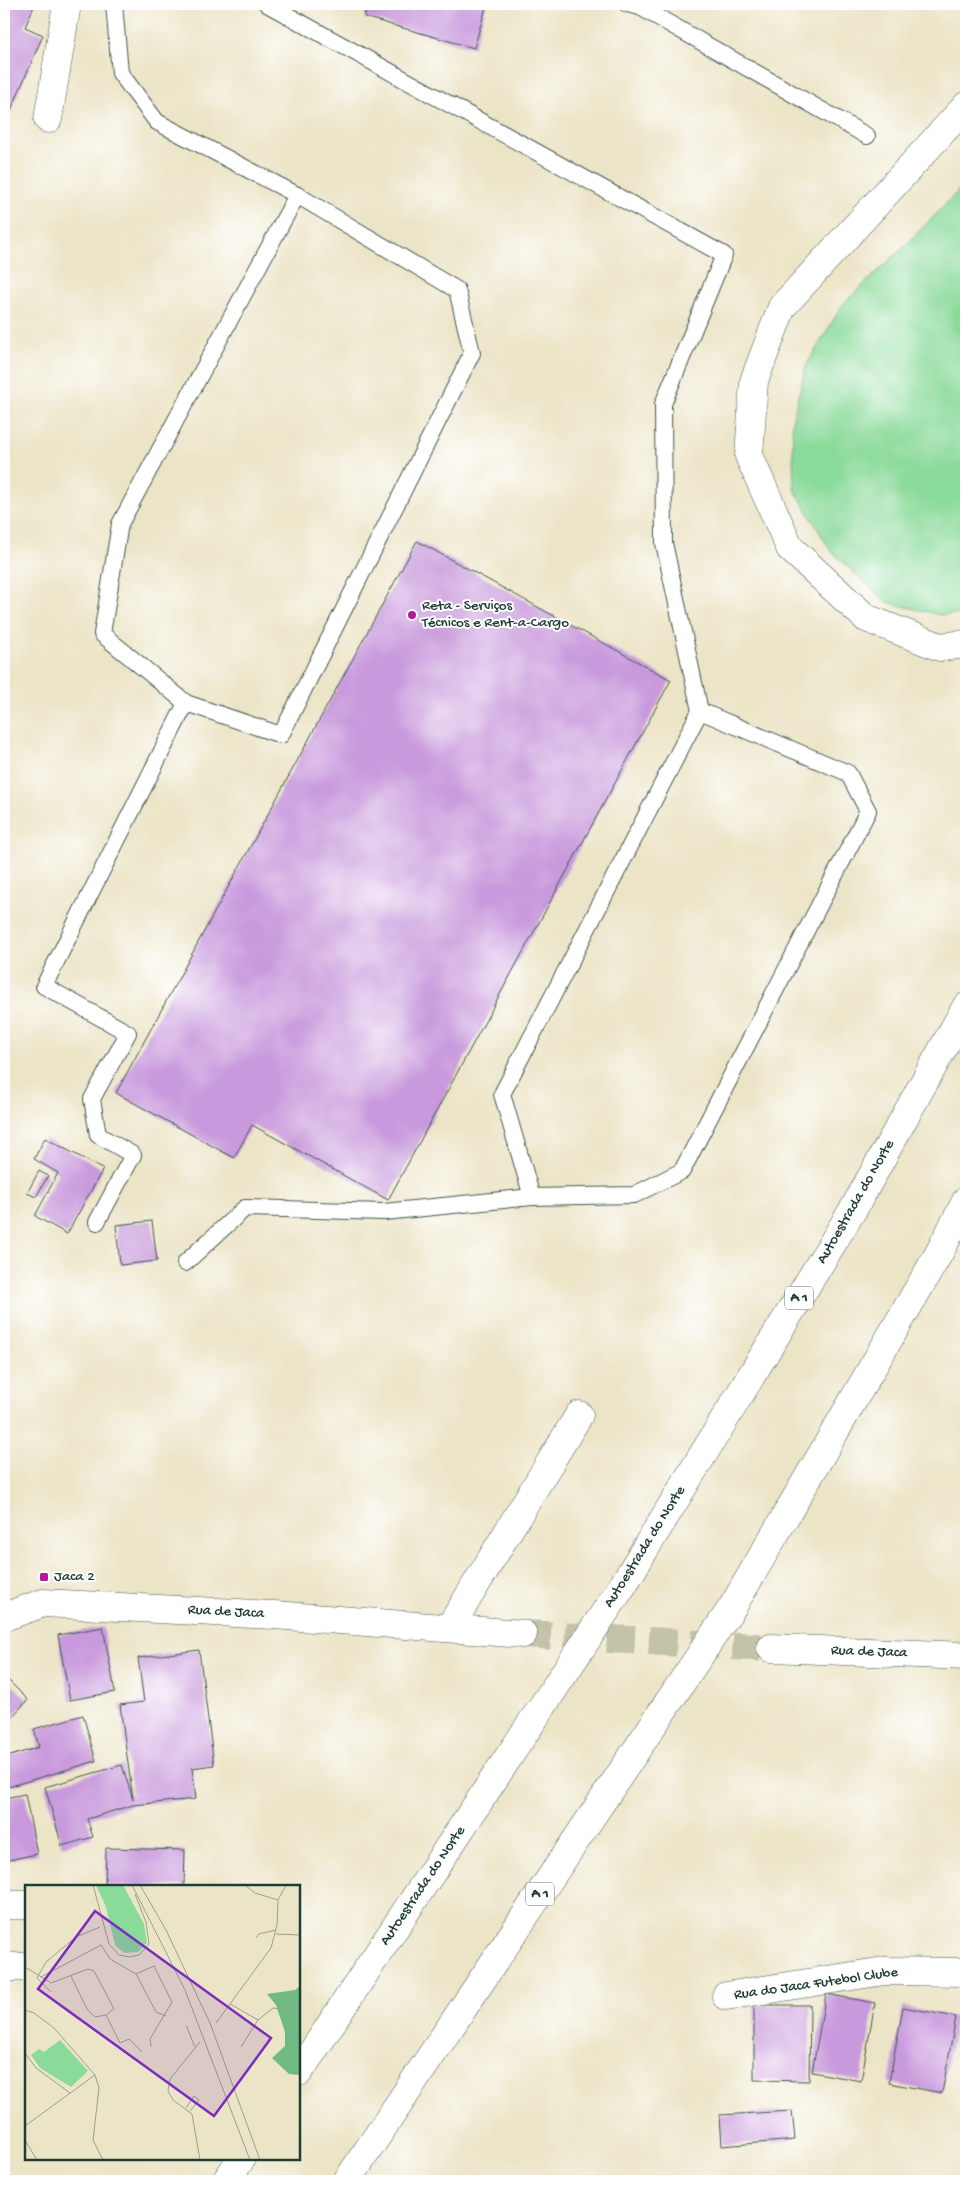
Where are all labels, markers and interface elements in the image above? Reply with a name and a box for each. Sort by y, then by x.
place label: Reta - Serviços Técnicos e Rent-a-Cargo [421,597,569,632]
marker: Reta - Serviços Técnicos e Rent-a-Cargo [406,609,418,621]
street label: Autoestrada do Norte [813,1136,899,1267]
road number: A 1 [785,1286,813,1310]
street label: Autoestrada do Norte [600,1482,690,1611]
place label: Jaca 2 [54,1568,95,1586]
marker: Jaca 2 [38,1571,50,1583]
street label: Rua de Jaca [187,1601,265,1623]
street label: Rua de Jaca [830,1642,908,1662]
street label: Autoestrada do Norte [376,1823,470,1949]
road number: A 1 [526,1882,554,1906]
inset map [25,1885,300,2160]
street label: Rua do Jaca Futebol Clube [733,1964,899,2004]

